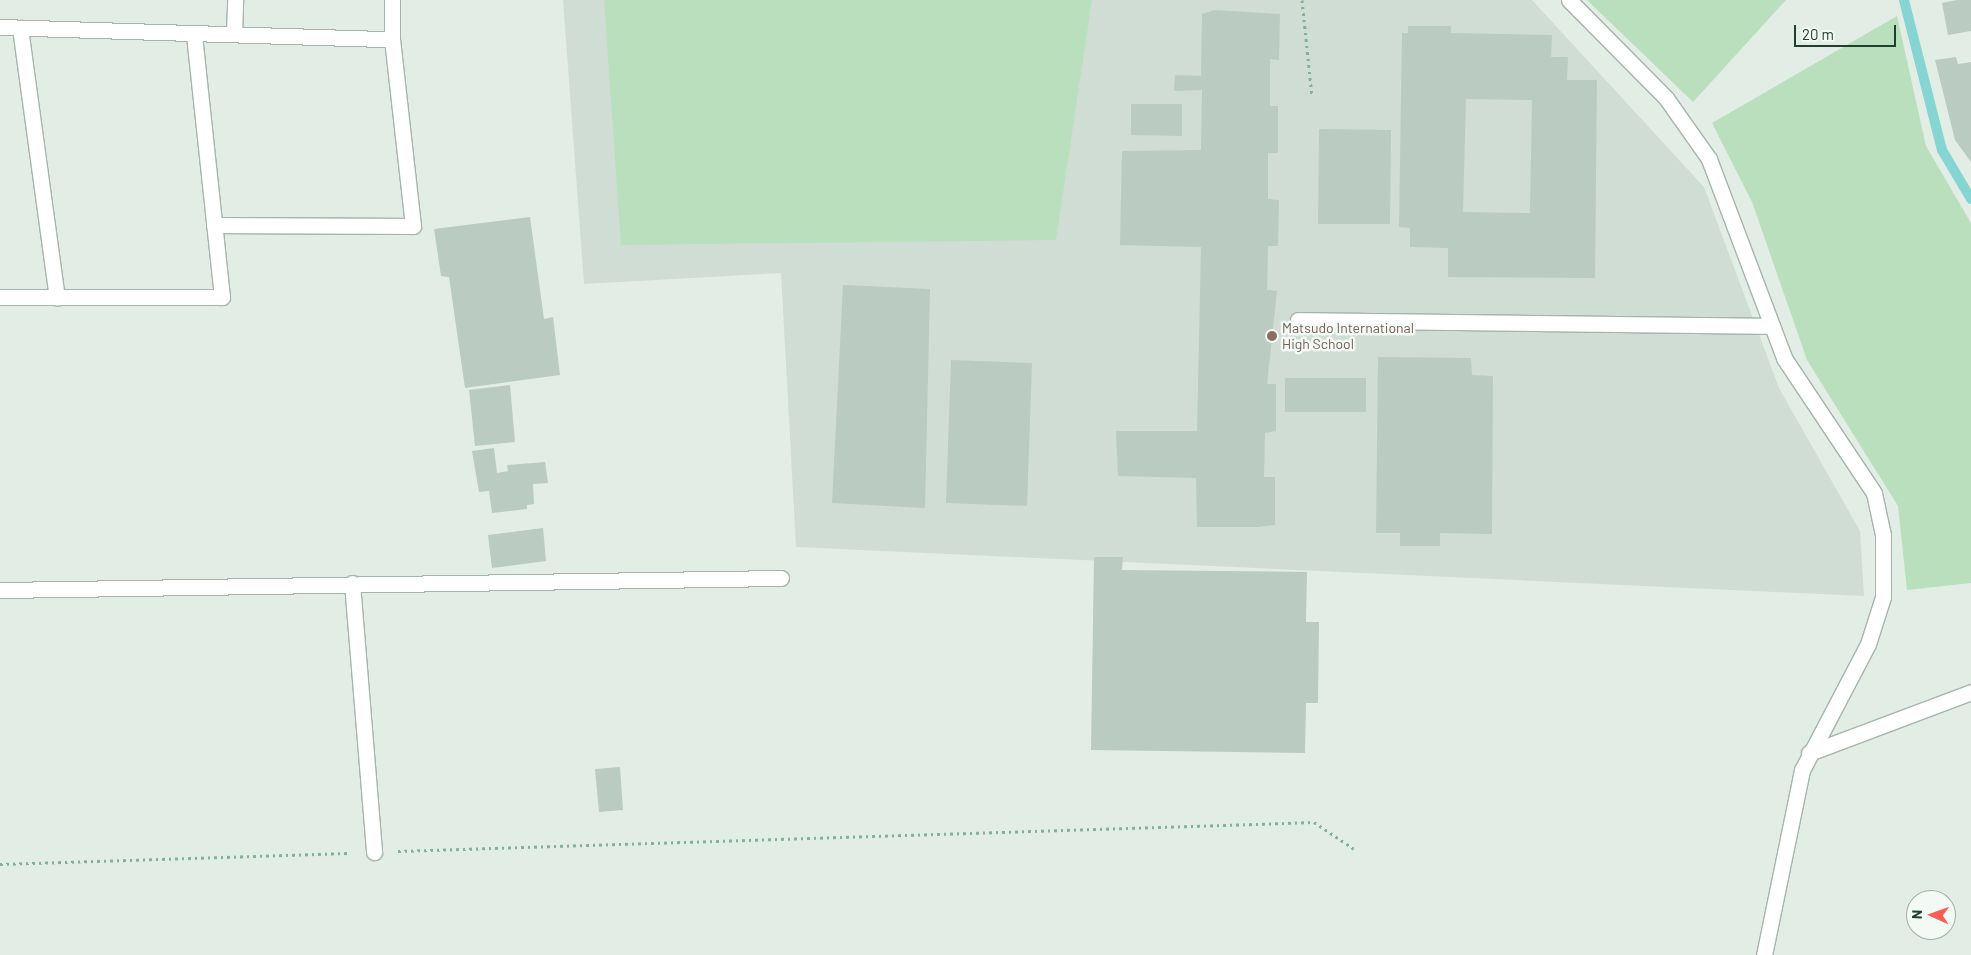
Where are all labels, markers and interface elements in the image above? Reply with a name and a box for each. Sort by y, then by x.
scale bar [1796,15,1898,47]
text: 20 m [1802,25,1834,43]
place label: Matsudo International High School [1282,320,1414,352]
marker: Matsudo International High School [1266,330,1278,342]
north arrow [1906,890,1956,940]
text: N [1908,910,1925,919]

